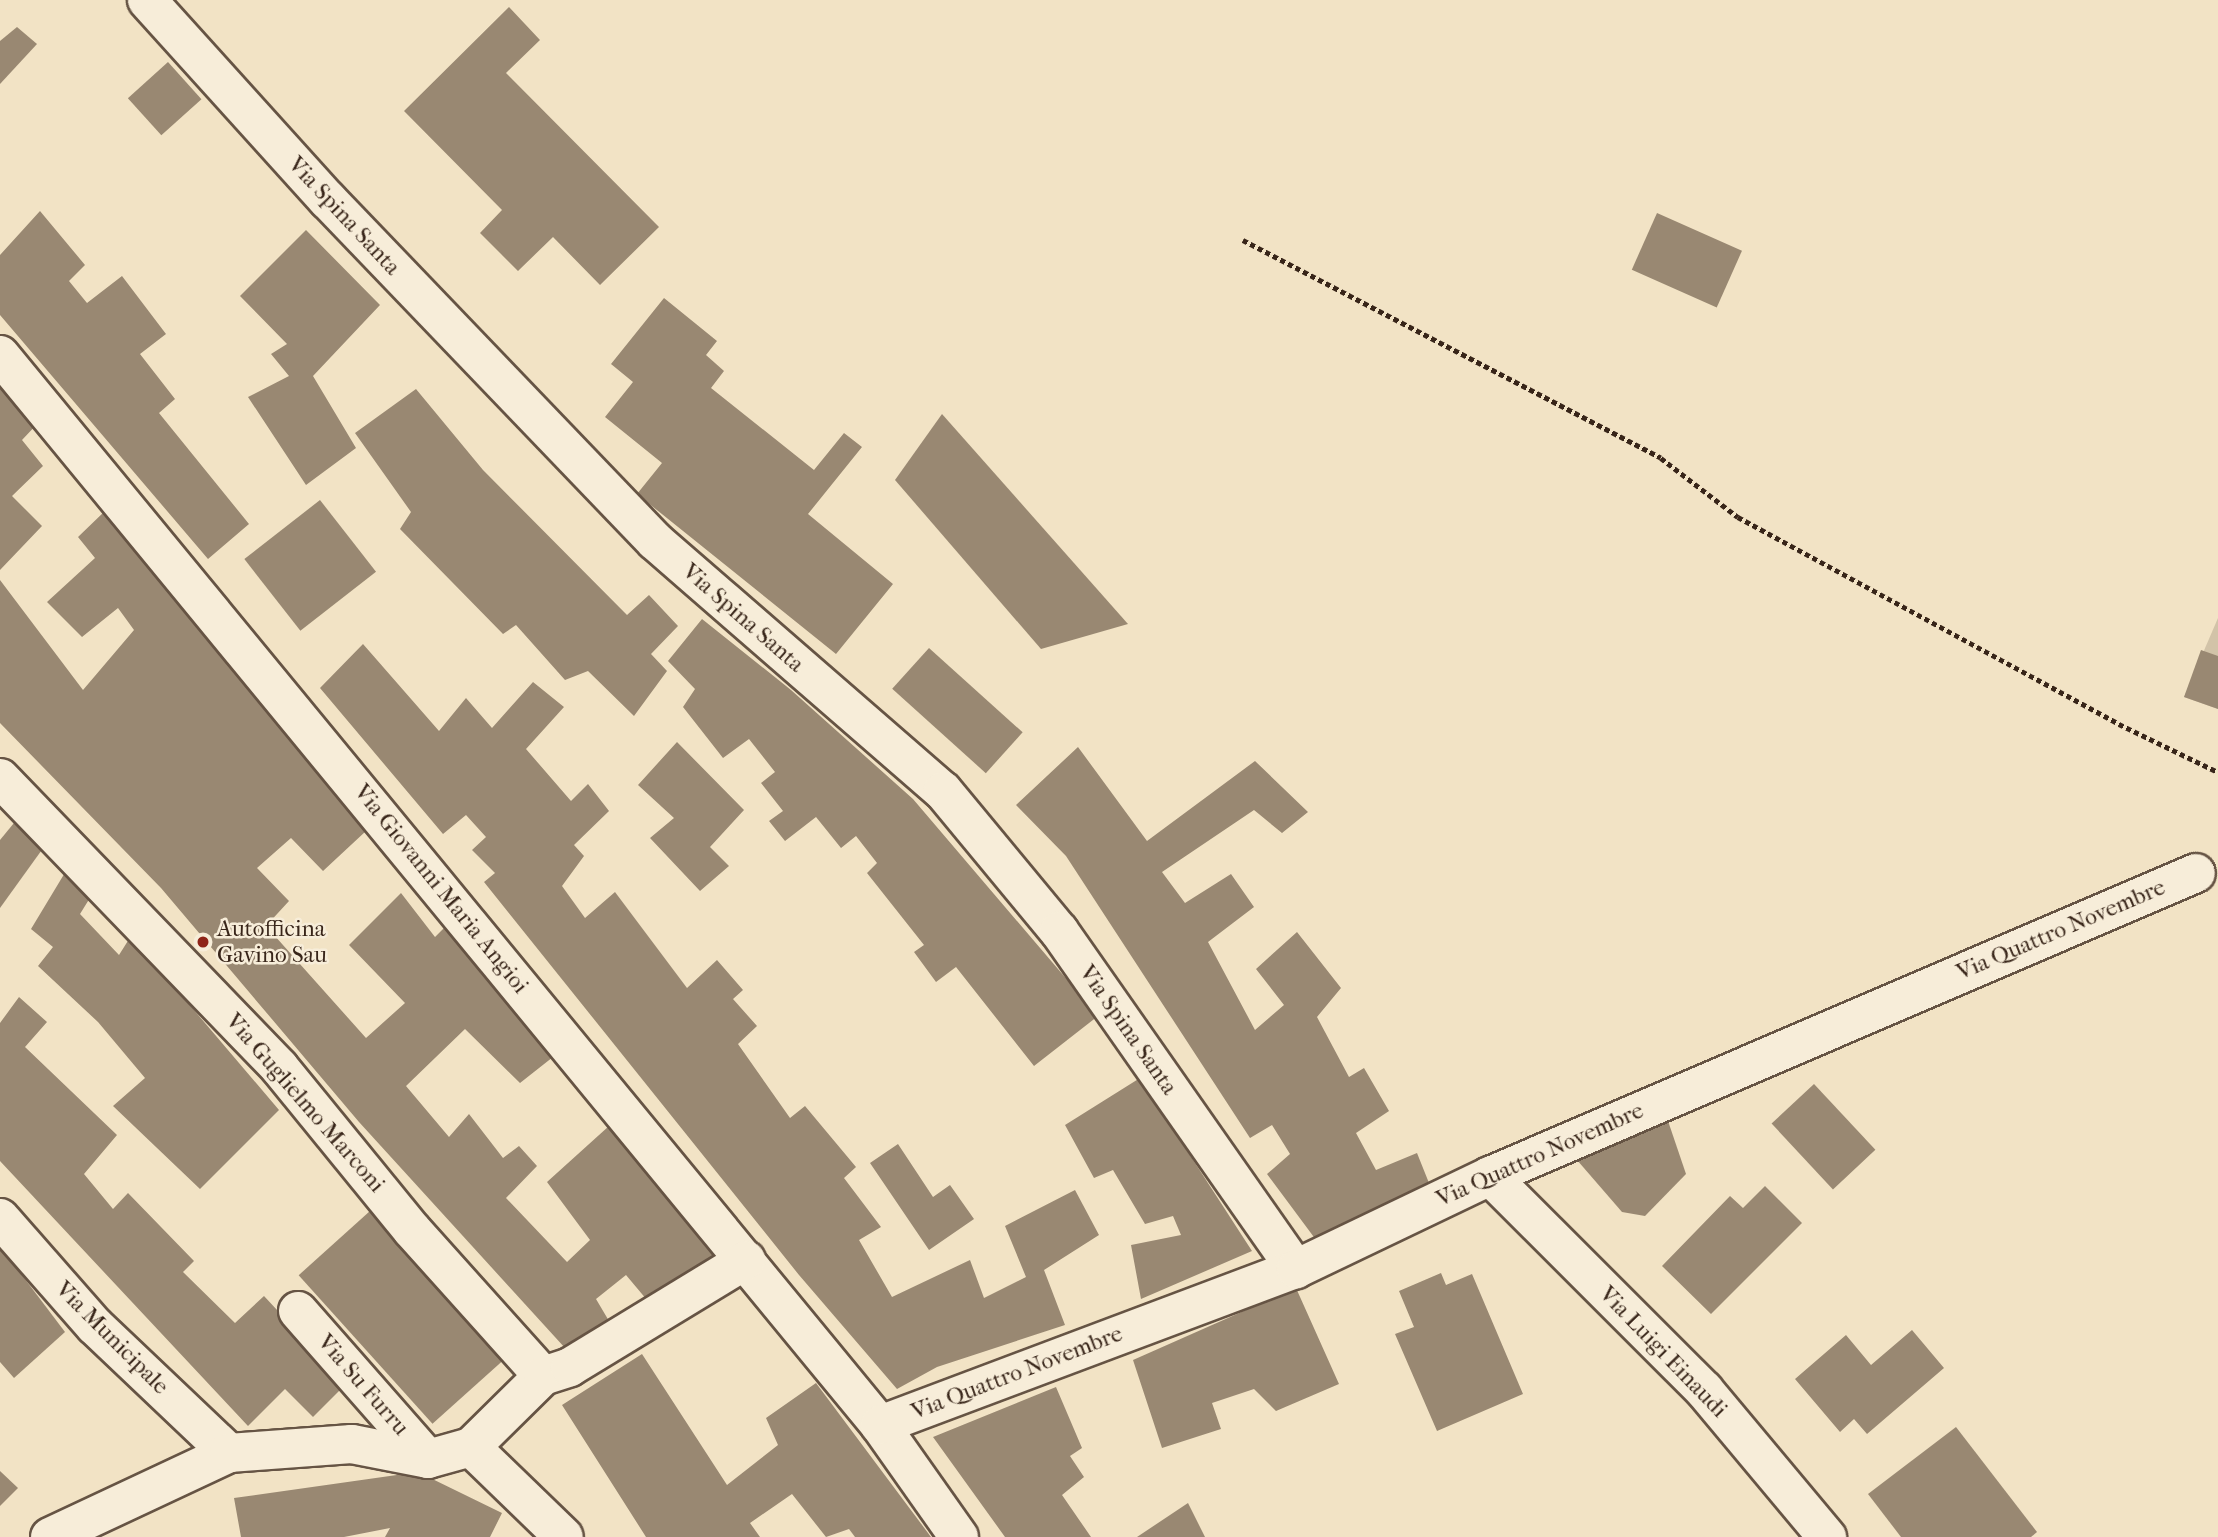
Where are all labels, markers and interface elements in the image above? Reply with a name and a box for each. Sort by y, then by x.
street label: Via Spina Santa [282,151,406,281]
street label: Via Spina Santa [677,558,809,678]
street label: Via Giovanni Maria Angioi [348,779,534,999]
street label: Via Quattro Novembre [1953,874,2169,986]
place label: Autofficina Gavino Sau [217,915,327,969]
marker: Autofficina Gavino Sau [195,934,211,950]
street label: Via Spina Santa [1073,960,1183,1100]
street label: Via Guglielmo Marconi [220,1008,390,1198]
street label: Via Quattro Novembre [1432,1097,1648,1213]
street label: Via Municipale [50,1276,174,1400]
street label: Via Luigi Einaudi [1593,1281,1733,1423]
street label: Via Quattro Novembre [908,1320,1126,1426]
street label: Via Su Furru [312,1329,414,1441]

